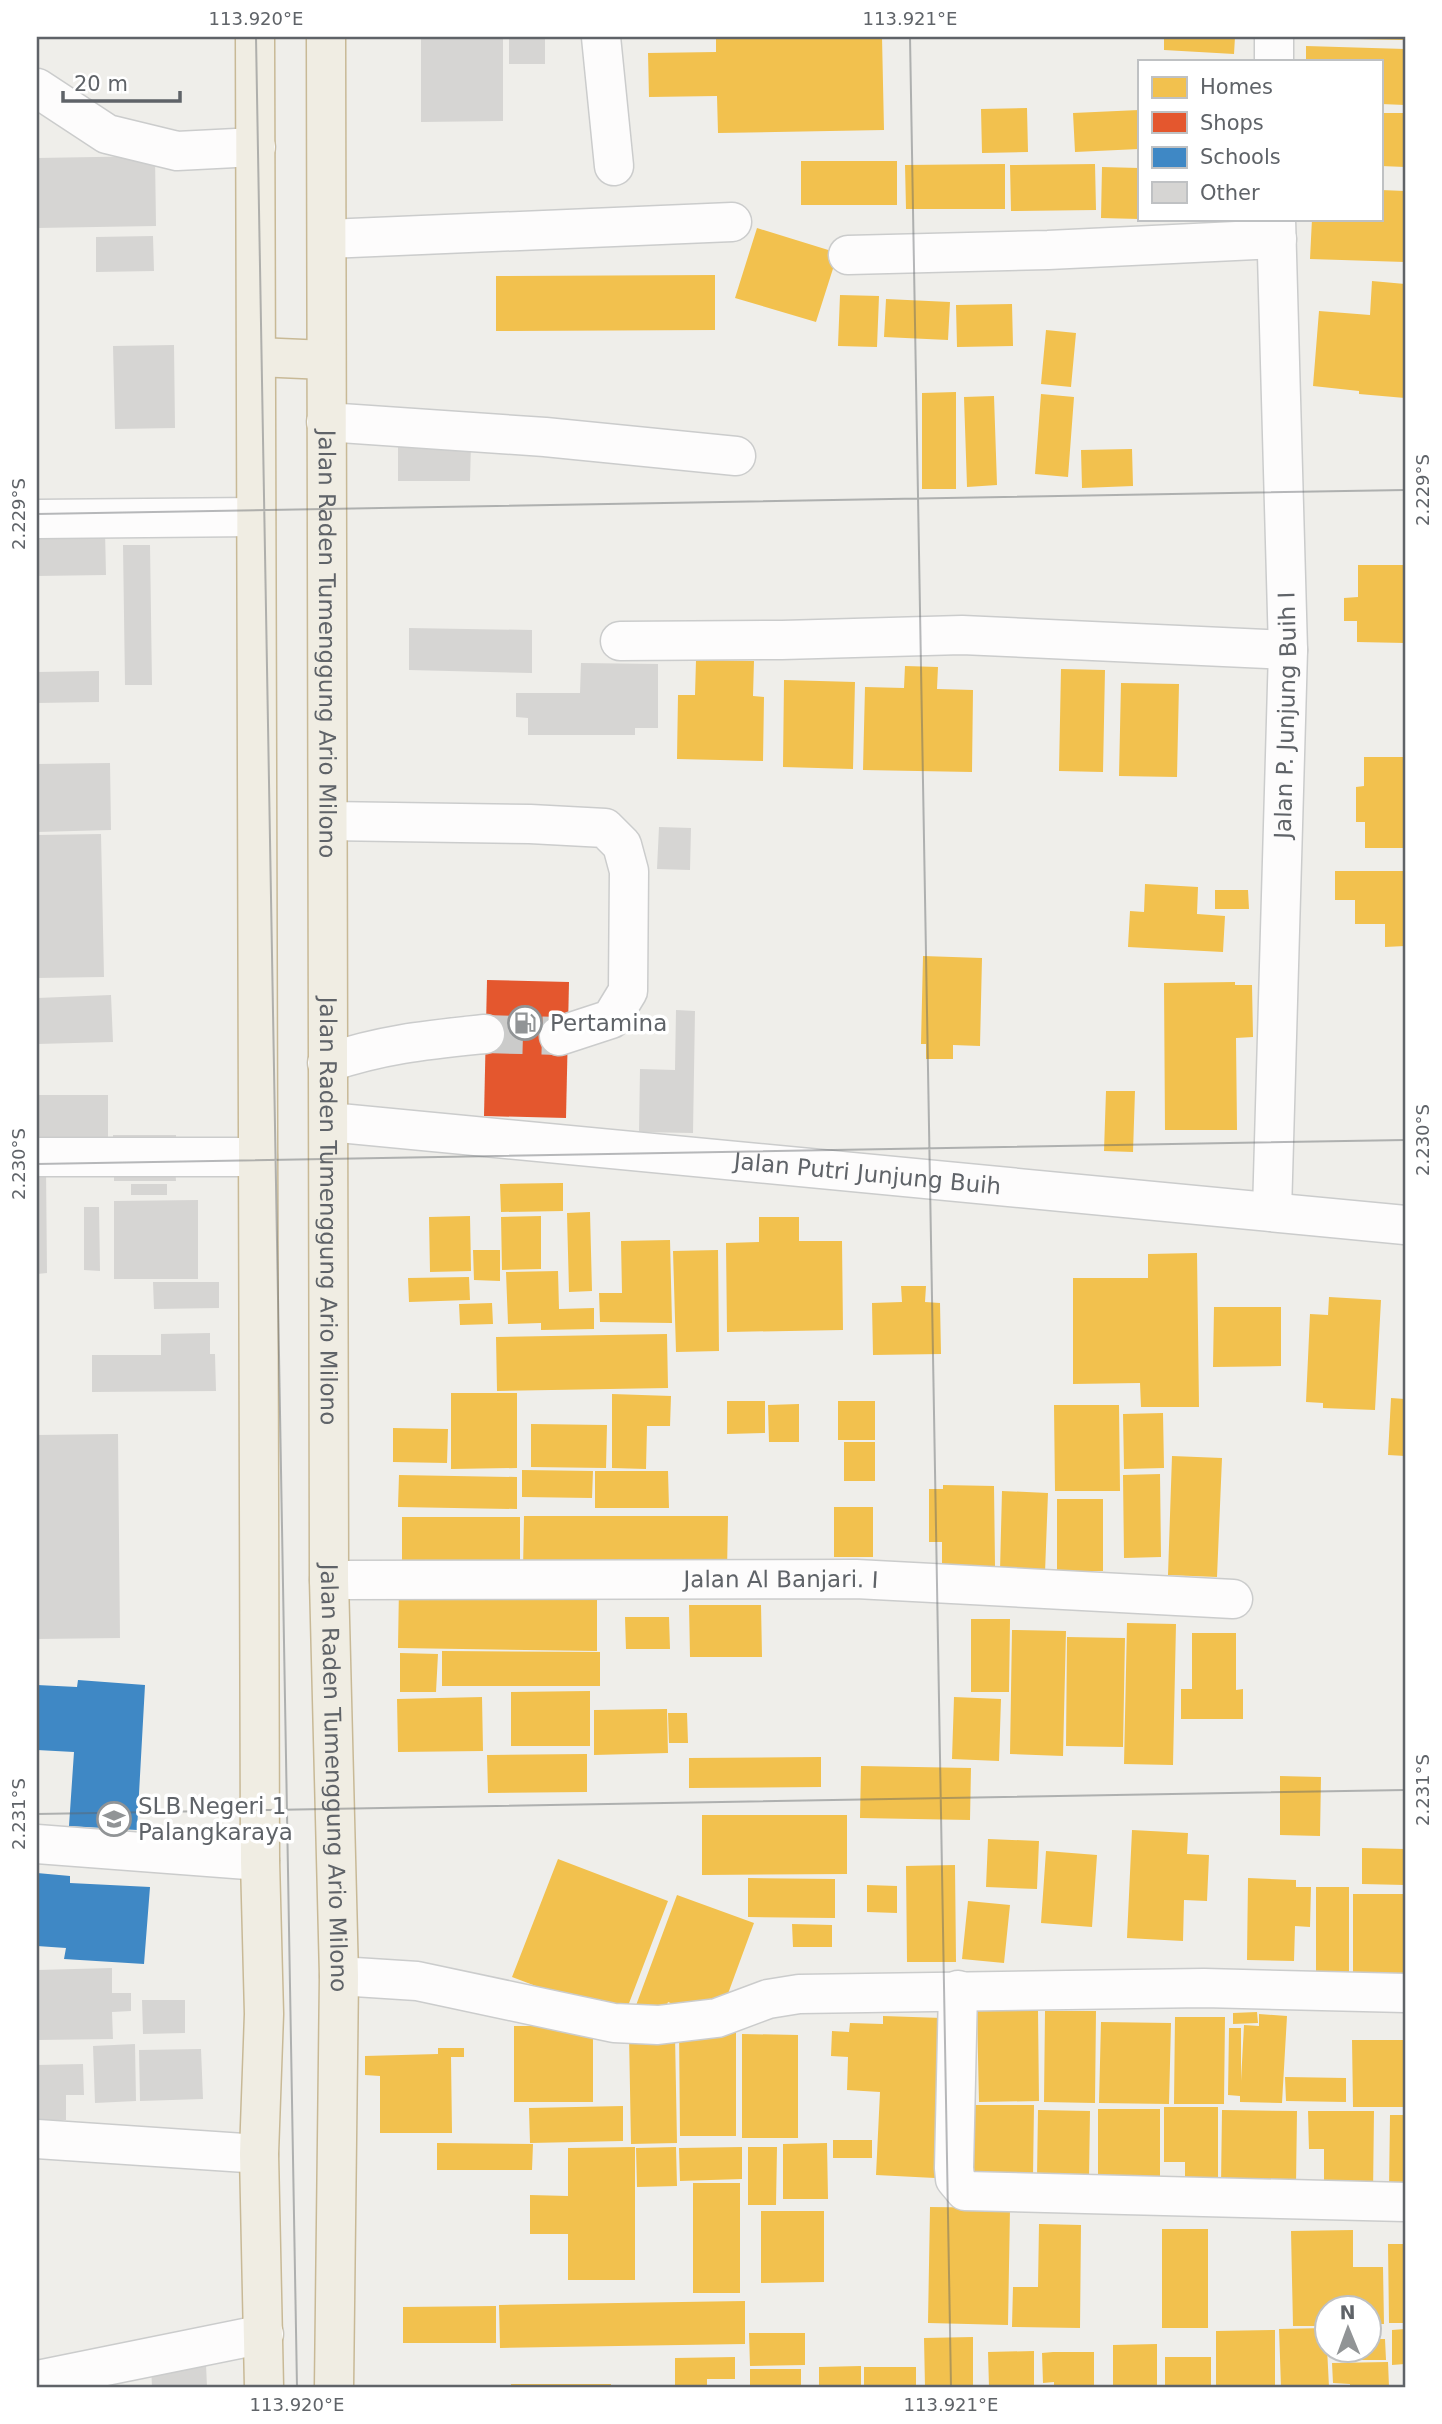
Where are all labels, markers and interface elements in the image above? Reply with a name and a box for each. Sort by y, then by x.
text: 113.920°E [209,8,303,29]
text: 113.921°E [863,8,957,29]
scale bar [63,60,180,104]
legend [1138,60,1382,220]
text: 20 m [74,72,128,96]
text: Homes [1200,75,1273,99]
text: Shops [1200,111,1264,135]
text: Schools [1200,145,1281,169]
text: Other [1200,181,1260,205]
street label: Jalan Raden Tumenggung Ario Milono [314,428,341,858]
text: 2.229°S [1412,454,1433,526]
text: 2.229°S [8,478,29,550]
street label: Jalan P. Junjung Buih I [1270,591,1301,841]
street label: Jalan Raden Tumenggung Ario Milono [315,995,342,1425]
fuel station icon: Pertamina [506,1004,544,1042]
place label: Pertamina [550,1010,667,1036]
text: 2.230°S [1412,1104,1433,1176]
text: 2.230°S [8,1128,29,1200]
street label: Jalan Putri Junjung Buih [731,1148,1002,1199]
street label: Jalan Raden Tumenggung Ario Milono [316,1562,352,1992]
street label: Jalan Al Banjari. I [681,1566,879,1593]
text: 2.231°S [1412,1754,1433,1826]
text: 2.231°S [8,1778,29,1850]
place label: SLB Negeri 1 Palangkaraya [138,1793,293,1845]
school or university icon: SLB Negeri 1 Palangkaraya [95,1800,133,1838]
north arrow [1312,2294,1382,2364]
text: N [1340,2301,1356,2323]
text: 113.920°E [250,2394,344,2415]
text: 113.921°E [904,2394,998,2415]

